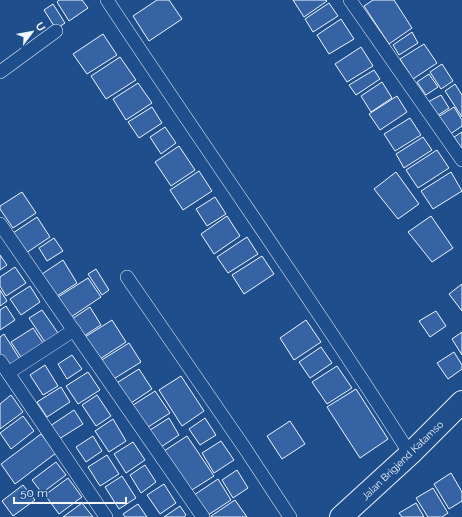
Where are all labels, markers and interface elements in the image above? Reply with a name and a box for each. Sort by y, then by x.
north arrow [12,12,52,52]
text: U [32,20,48,34]
street label: Jalan Brigjend Katamso [359,419,445,502]
scale bar [14,479,126,505]
text: 50 m [20,486,48,500]

